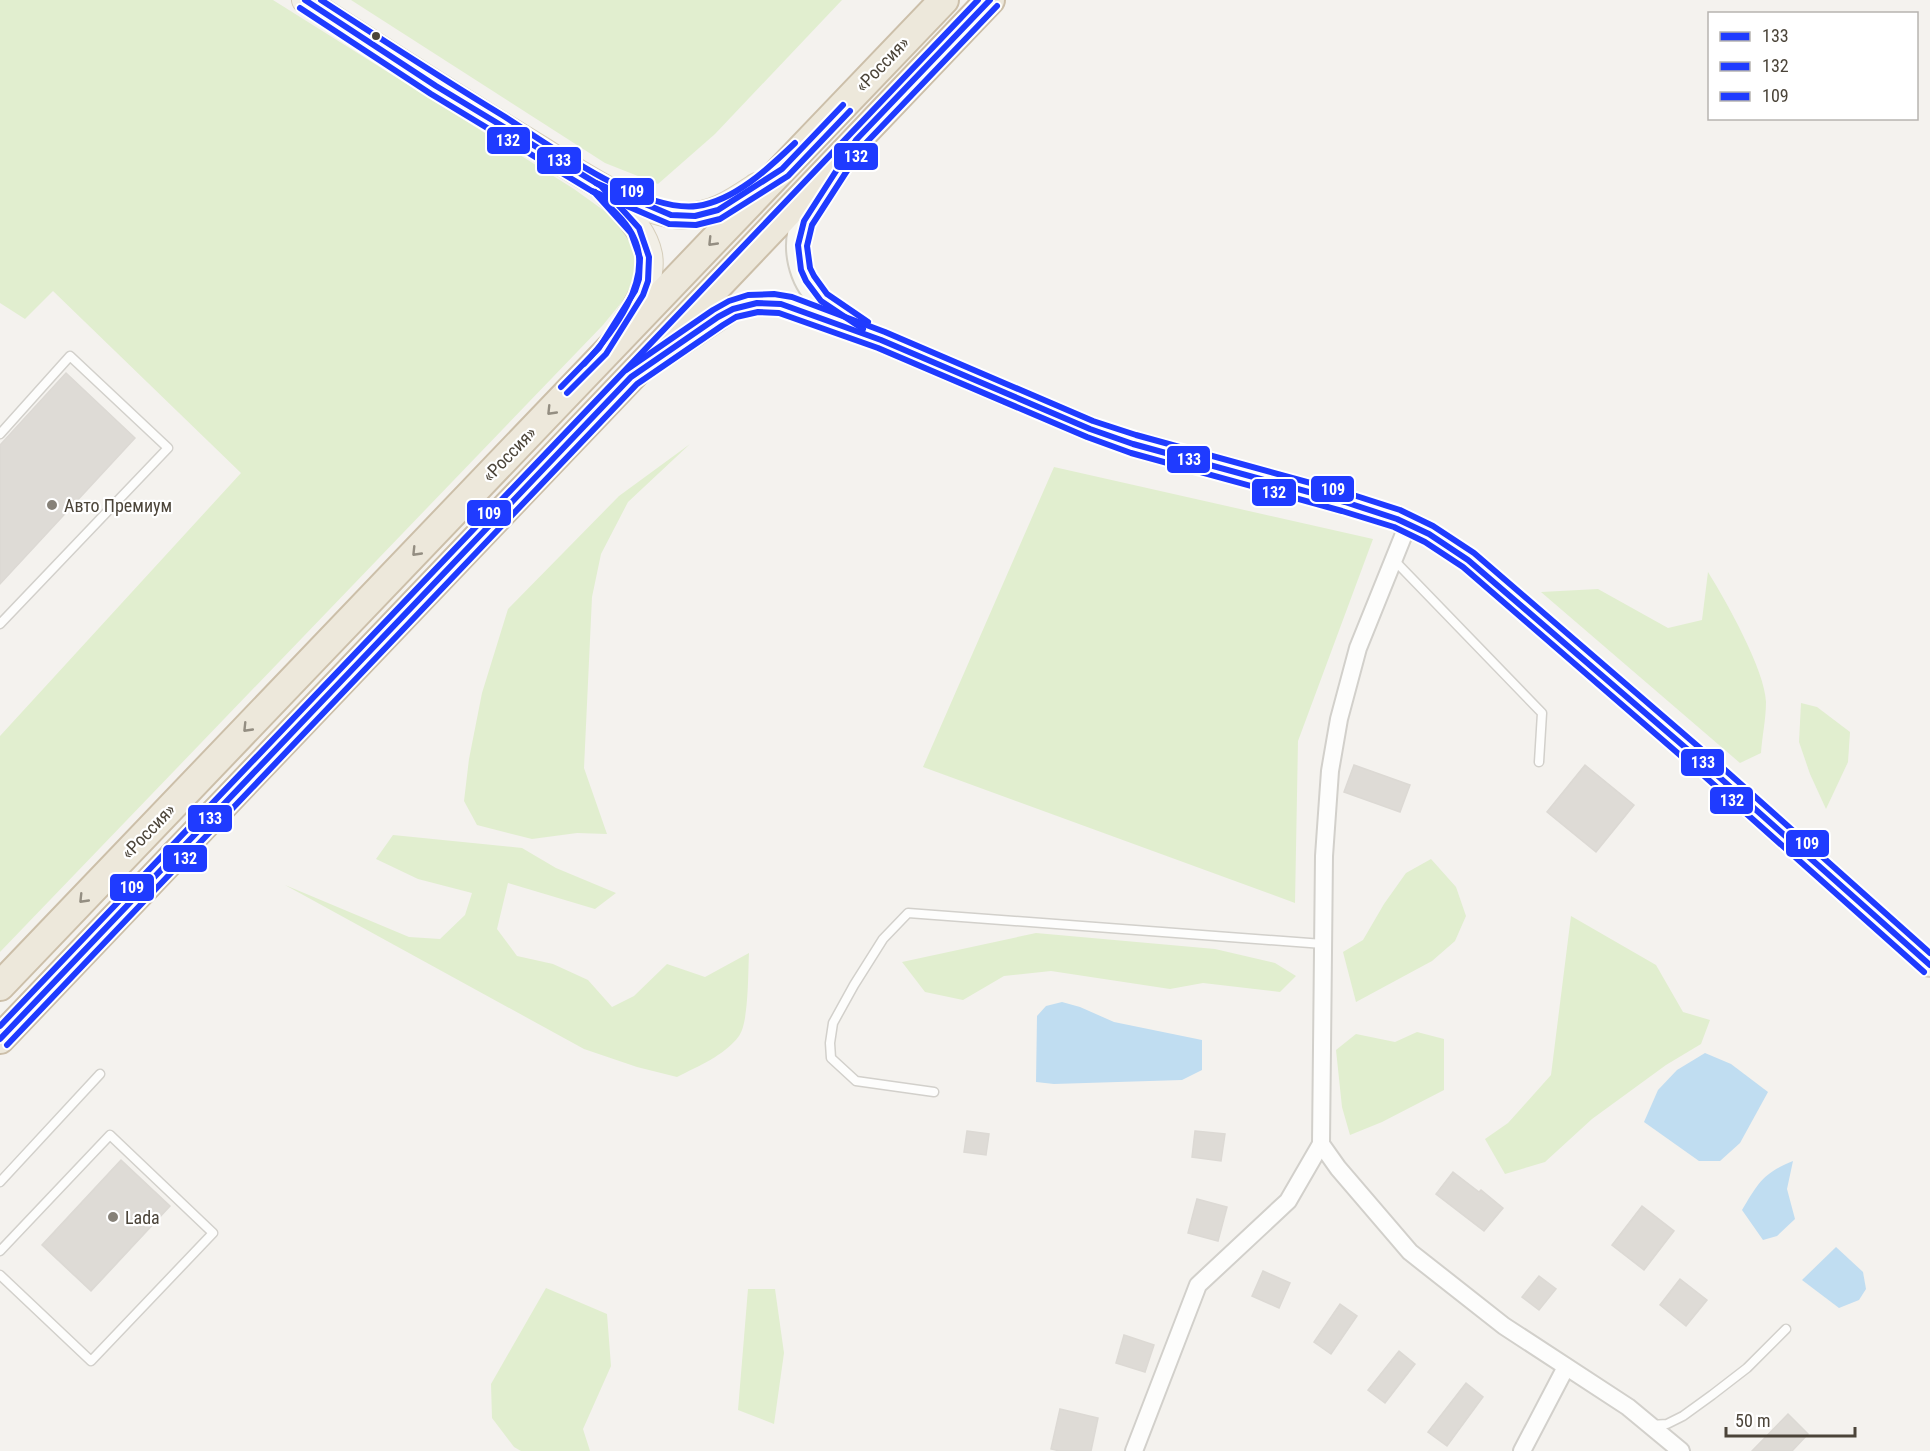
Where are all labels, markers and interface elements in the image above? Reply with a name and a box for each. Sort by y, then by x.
legend [1708,12,1918,120]
text: 133 [1762,25,1789,46]
unlabelled marker [370,30,382,42]
street label: «Россия» [851,32,913,96]
text: 132 [1762,55,1789,76]
text: 109 [1762,85,1789,106]
line badge: 132 [486,126,531,155]
text: 132 [496,131,520,150]
line badge: 132 [833,142,879,171]
line badge: 133 [536,146,582,175]
text: 132 [844,147,868,166]
text: 133 [547,151,571,170]
line badge: 109 [609,177,655,206]
text: 109 [620,182,644,201]
one-way arrow [709,235,720,246]
one-way arrow [547,403,558,414]
street label: «Россия» [478,422,540,486]
line badge: 133 [1166,445,1211,474]
text: 133 [1177,450,1201,469]
line badge: 109 [1310,475,1355,503]
line badge: 132 [1251,478,1297,507]
text: 109 [1321,480,1345,499]
text: 132 [1262,483,1286,502]
place label: Авто Премиум [64,495,172,516]
marker: Авто Премиум [45,498,59,512]
line badge: 109 [466,499,512,527]
text: 109 [477,504,501,523]
one-way arrow [412,544,423,555]
one-way arrow [243,720,254,731]
line badge: 133 [1680,748,1725,777]
text: 133 [1691,753,1715,772]
line badge: 132 [1709,786,1754,815]
text: 132 [1720,791,1744,810]
street label: «Россия» [117,799,179,863]
line badge: 133 [187,804,233,833]
text: 133 [198,809,222,828]
line badge: 109 [1785,829,1830,858]
text: 109 [1795,834,1819,853]
line badge: 132 [162,844,208,873]
text: 132 [173,849,197,868]
line badge: 109 [109,873,155,902]
text: 109 [120,878,144,897]
one-way arrow [79,893,90,903]
place label: Lada [125,1207,160,1228]
marker: Lada [106,1210,120,1224]
scale bar [1726,1400,1855,1438]
text: 50 m [1735,1410,1770,1431]

